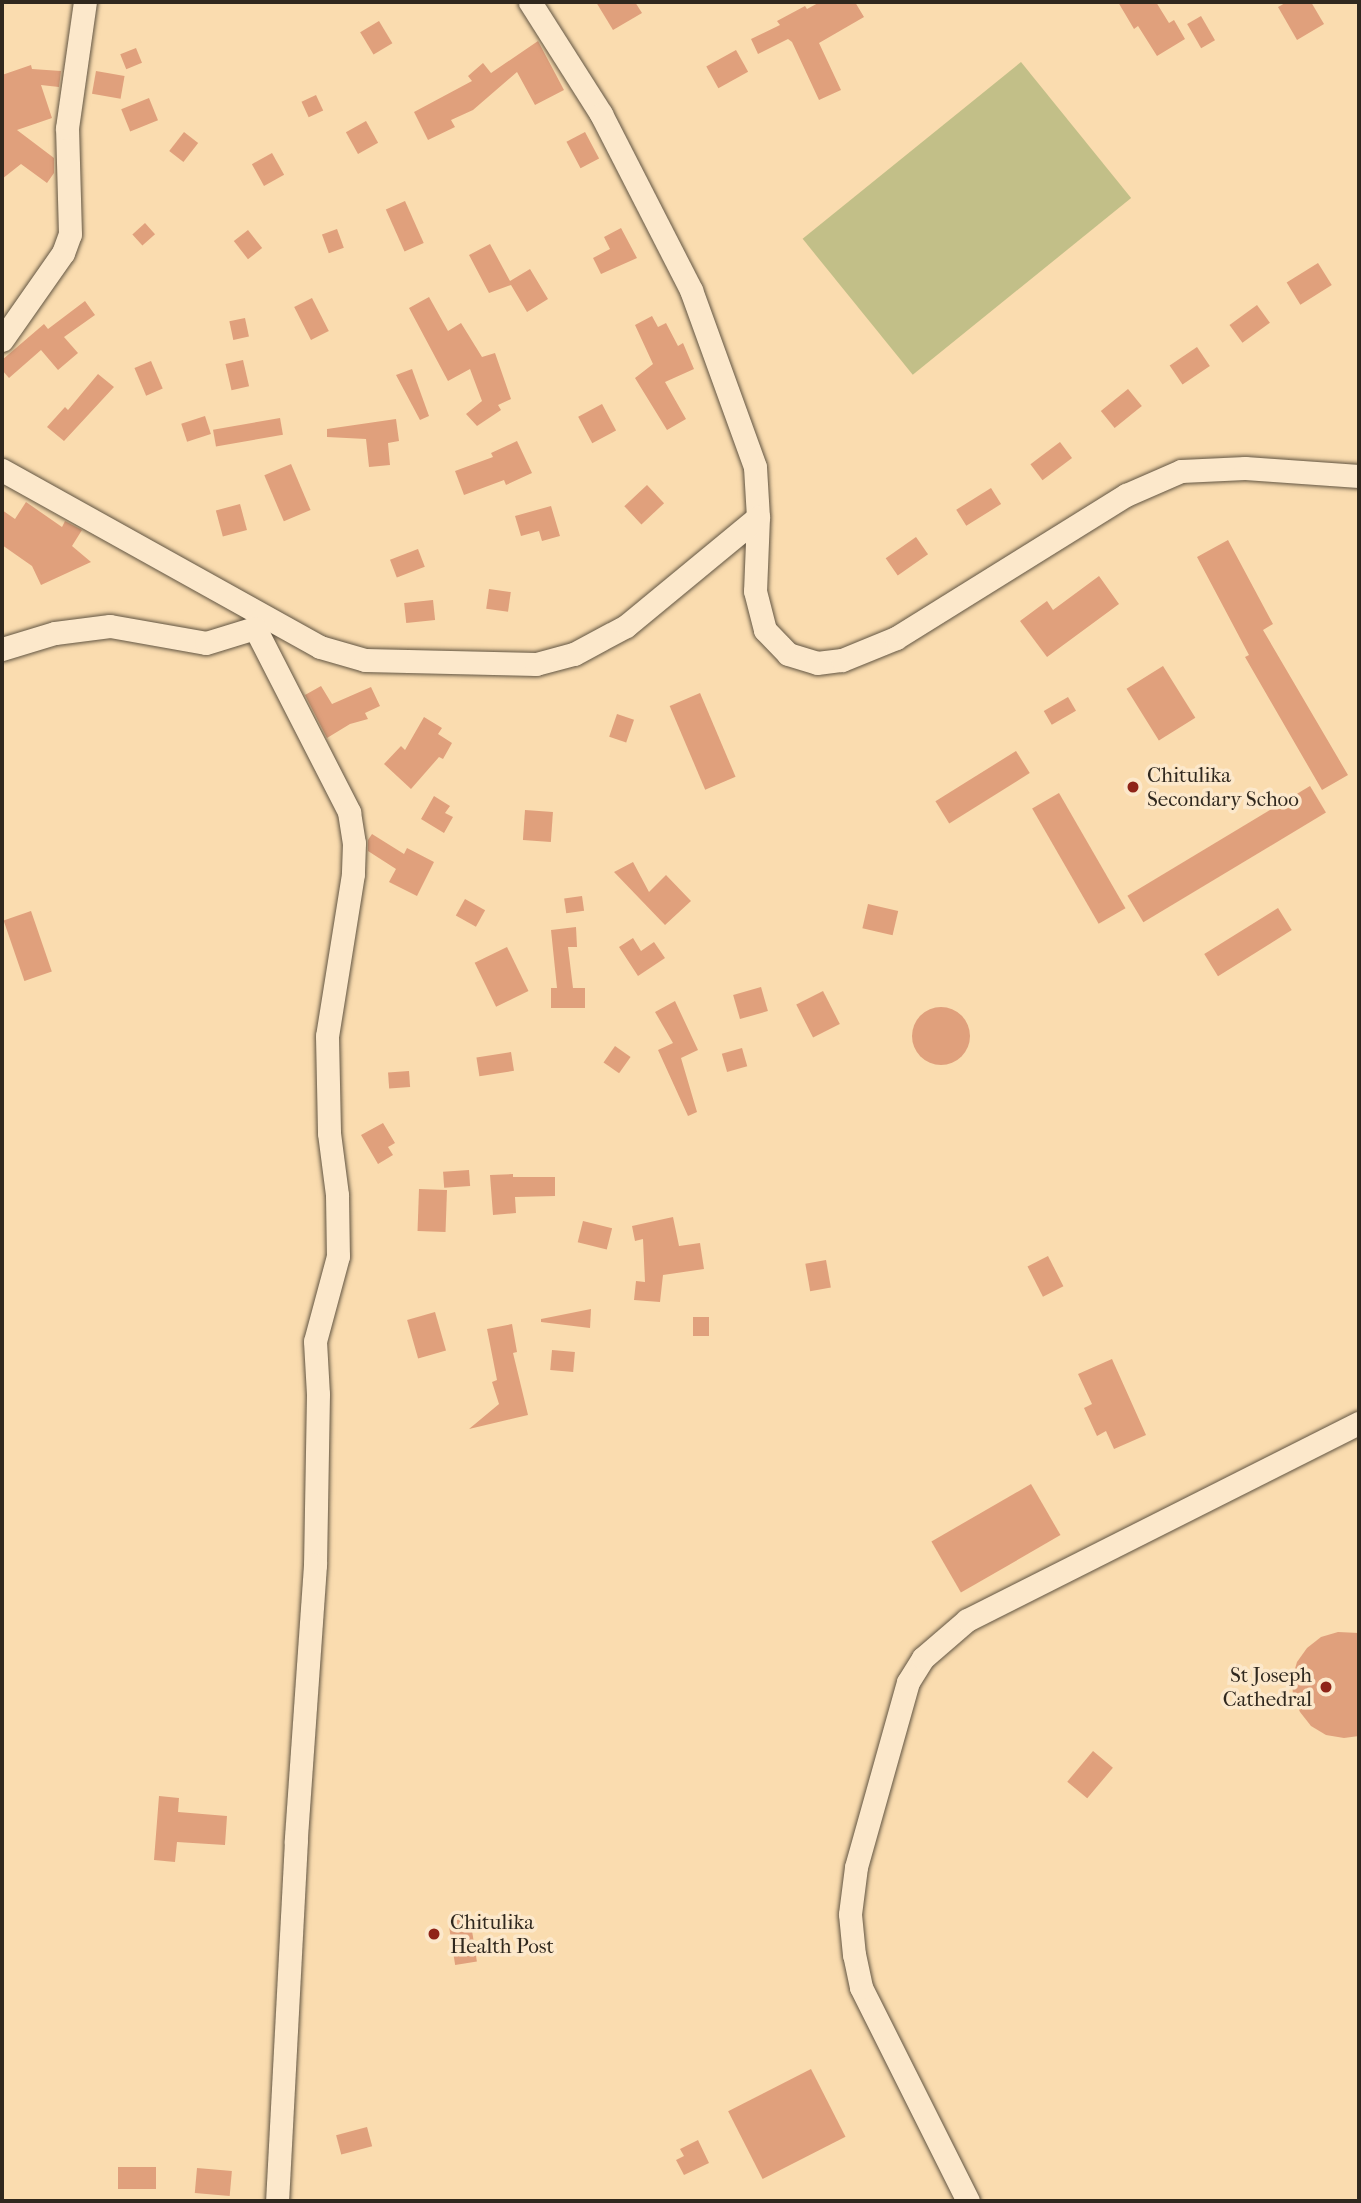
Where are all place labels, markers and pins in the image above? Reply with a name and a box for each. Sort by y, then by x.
place label: Chitulika Secondary Schoo [1147,762,1299,812]
marker: Chitulika Secondary Schoo [1125,779,1141,795]
place label: St Joseph Cathedral [1223,1662,1312,1712]
marker: St Joseph Cathedral [1318,1679,1334,1695]
place label: Chitulika Health Post [450,1909,554,1959]
marker: Chitulika Health Post [424,1924,444,1944]

